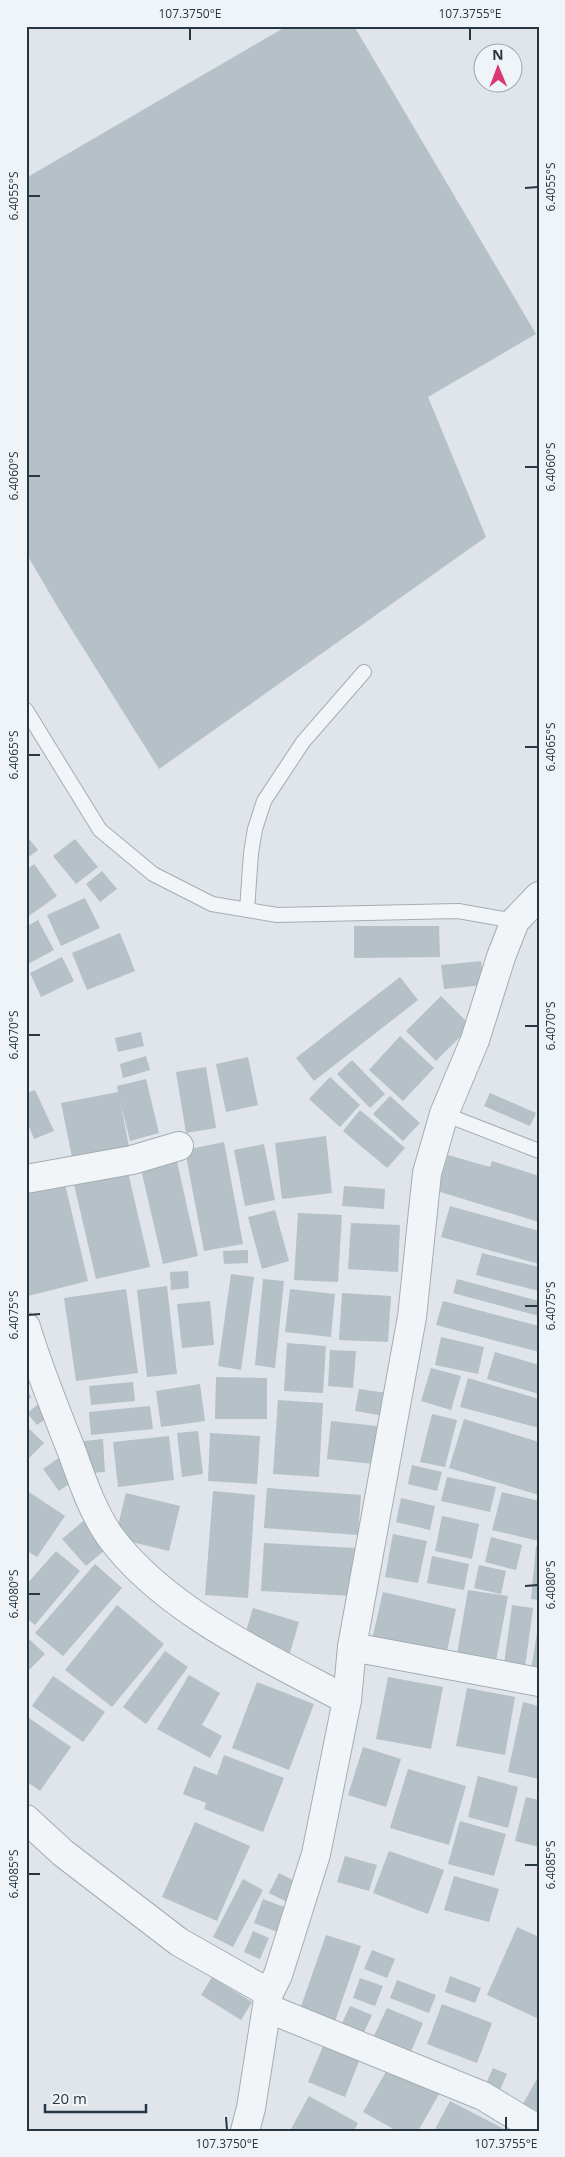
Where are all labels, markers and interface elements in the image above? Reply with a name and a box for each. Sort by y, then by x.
text: 107.3750°E [159,5,222,22]
text: 107.3755°E [439,5,502,22]
north arrow [472,42,522,92]
text: N [492,45,504,64]
text: 6.4055°S [542,162,559,212]
text: 6.4055°S [5,171,22,221]
text: 6.4060°S [542,442,559,492]
text: 6.4060°S [5,451,22,501]
text: 6.4065°S [542,722,559,772]
text: 6.4065°S [5,730,22,780]
text: 6.4070°S [542,1001,559,1051]
text: 6.4070°S [5,1010,22,1060]
text: 6.4075°S [542,1281,559,1331]
text: 6.4075°S [5,1290,22,1340]
text: 6.4080°S [542,1560,559,1610]
text: 6.4080°S [5,1569,22,1619]
text: 6.4085°S [542,1840,559,1890]
text: 6.4085°S [5,1849,22,1899]
scale bar [45,2082,146,2114]
text: 20 m [52,2088,87,2108]
text: 107.3750°E [196,2135,259,2152]
text: 107.3755°E [475,2135,538,2152]

